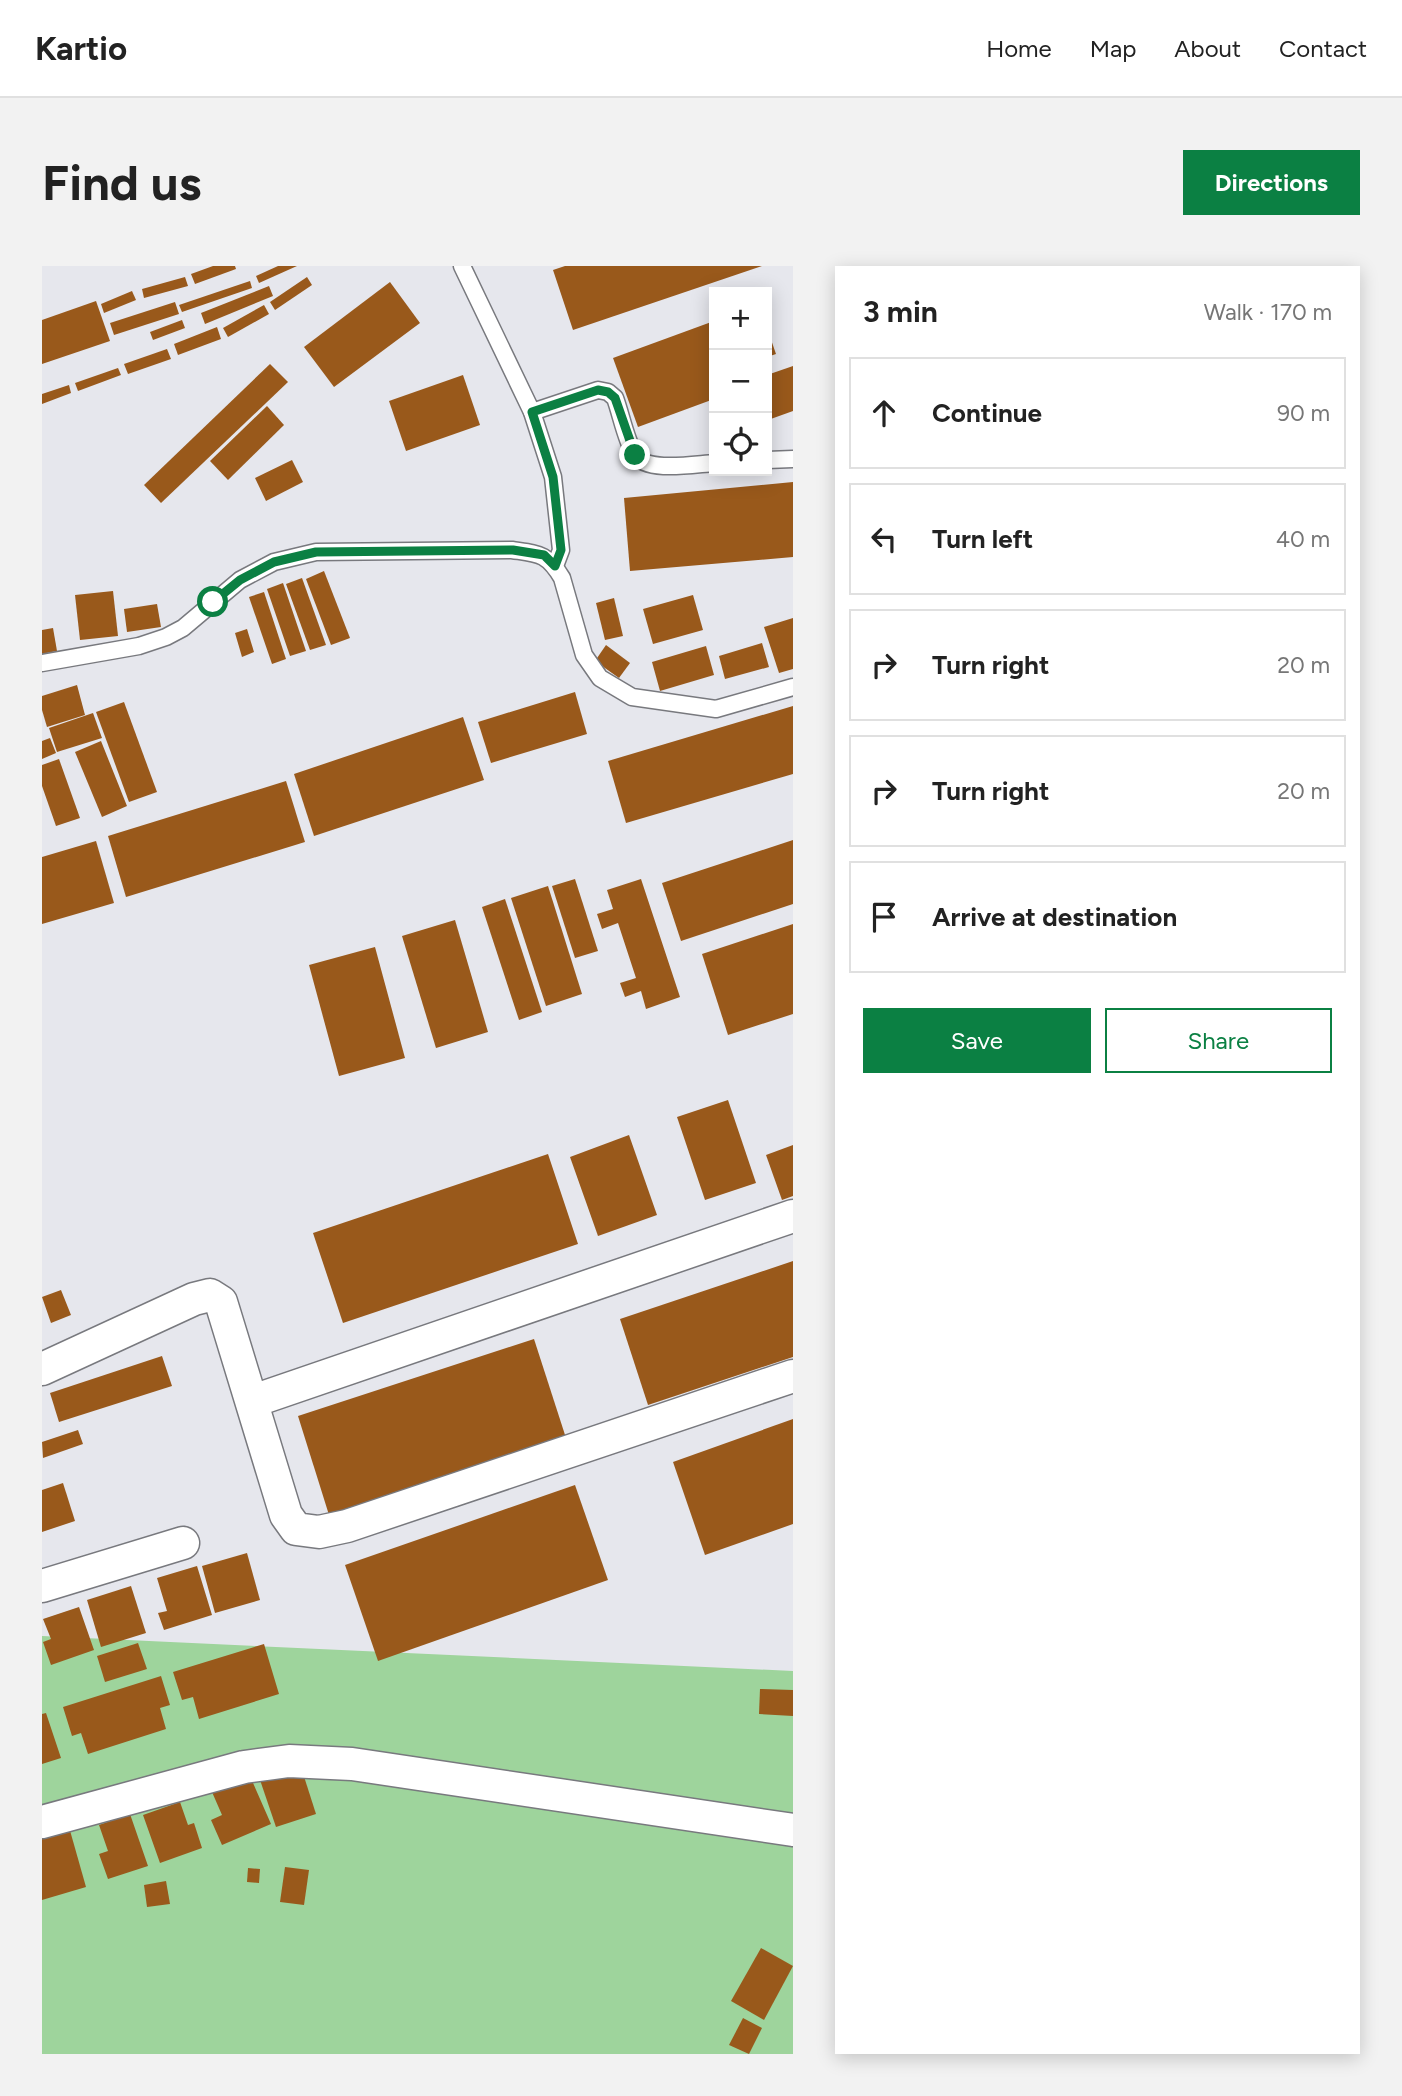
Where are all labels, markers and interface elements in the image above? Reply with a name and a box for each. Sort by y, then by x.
text: Kartio [35,29,127,68]
text: Home [986,34,1052,63]
text: Map [1090,34,1136,63]
text: About [1174,34,1241,63]
text: Contact [1279,34,1367,63]
button: Directions [1183,150,1360,215]
text: Find us [42,153,201,212]
map controls [709,287,772,476]
button: + [709,287,772,350]
text: 3 min [863,293,938,330]
text: Walk · 170 m [1204,298,1332,326]
button: − [709,350,772,413]
icon: ahead [865,394,903,432]
text: Continue [932,397,1042,429]
text: 90 m [1277,399,1330,427]
button: locate [709,413,772,476]
route end [619,439,650,470]
icon: left [865,520,903,558]
text: Turn left [932,523,1033,555]
text: 40 m [1276,525,1330,553]
route start [197,586,228,617]
icon: right [865,646,903,684]
text: Turn right [932,649,1049,681]
text: 20 m [1277,651,1330,679]
icon: right [865,772,903,810]
text: Turn right [932,775,1049,807]
text: 20 m [1277,777,1330,805]
icon: arrive [865,898,903,936]
text: Arrive at destination [932,901,1177,933]
button: Save [863,1008,1091,1073]
button: Share [1105,1008,1332,1073]

